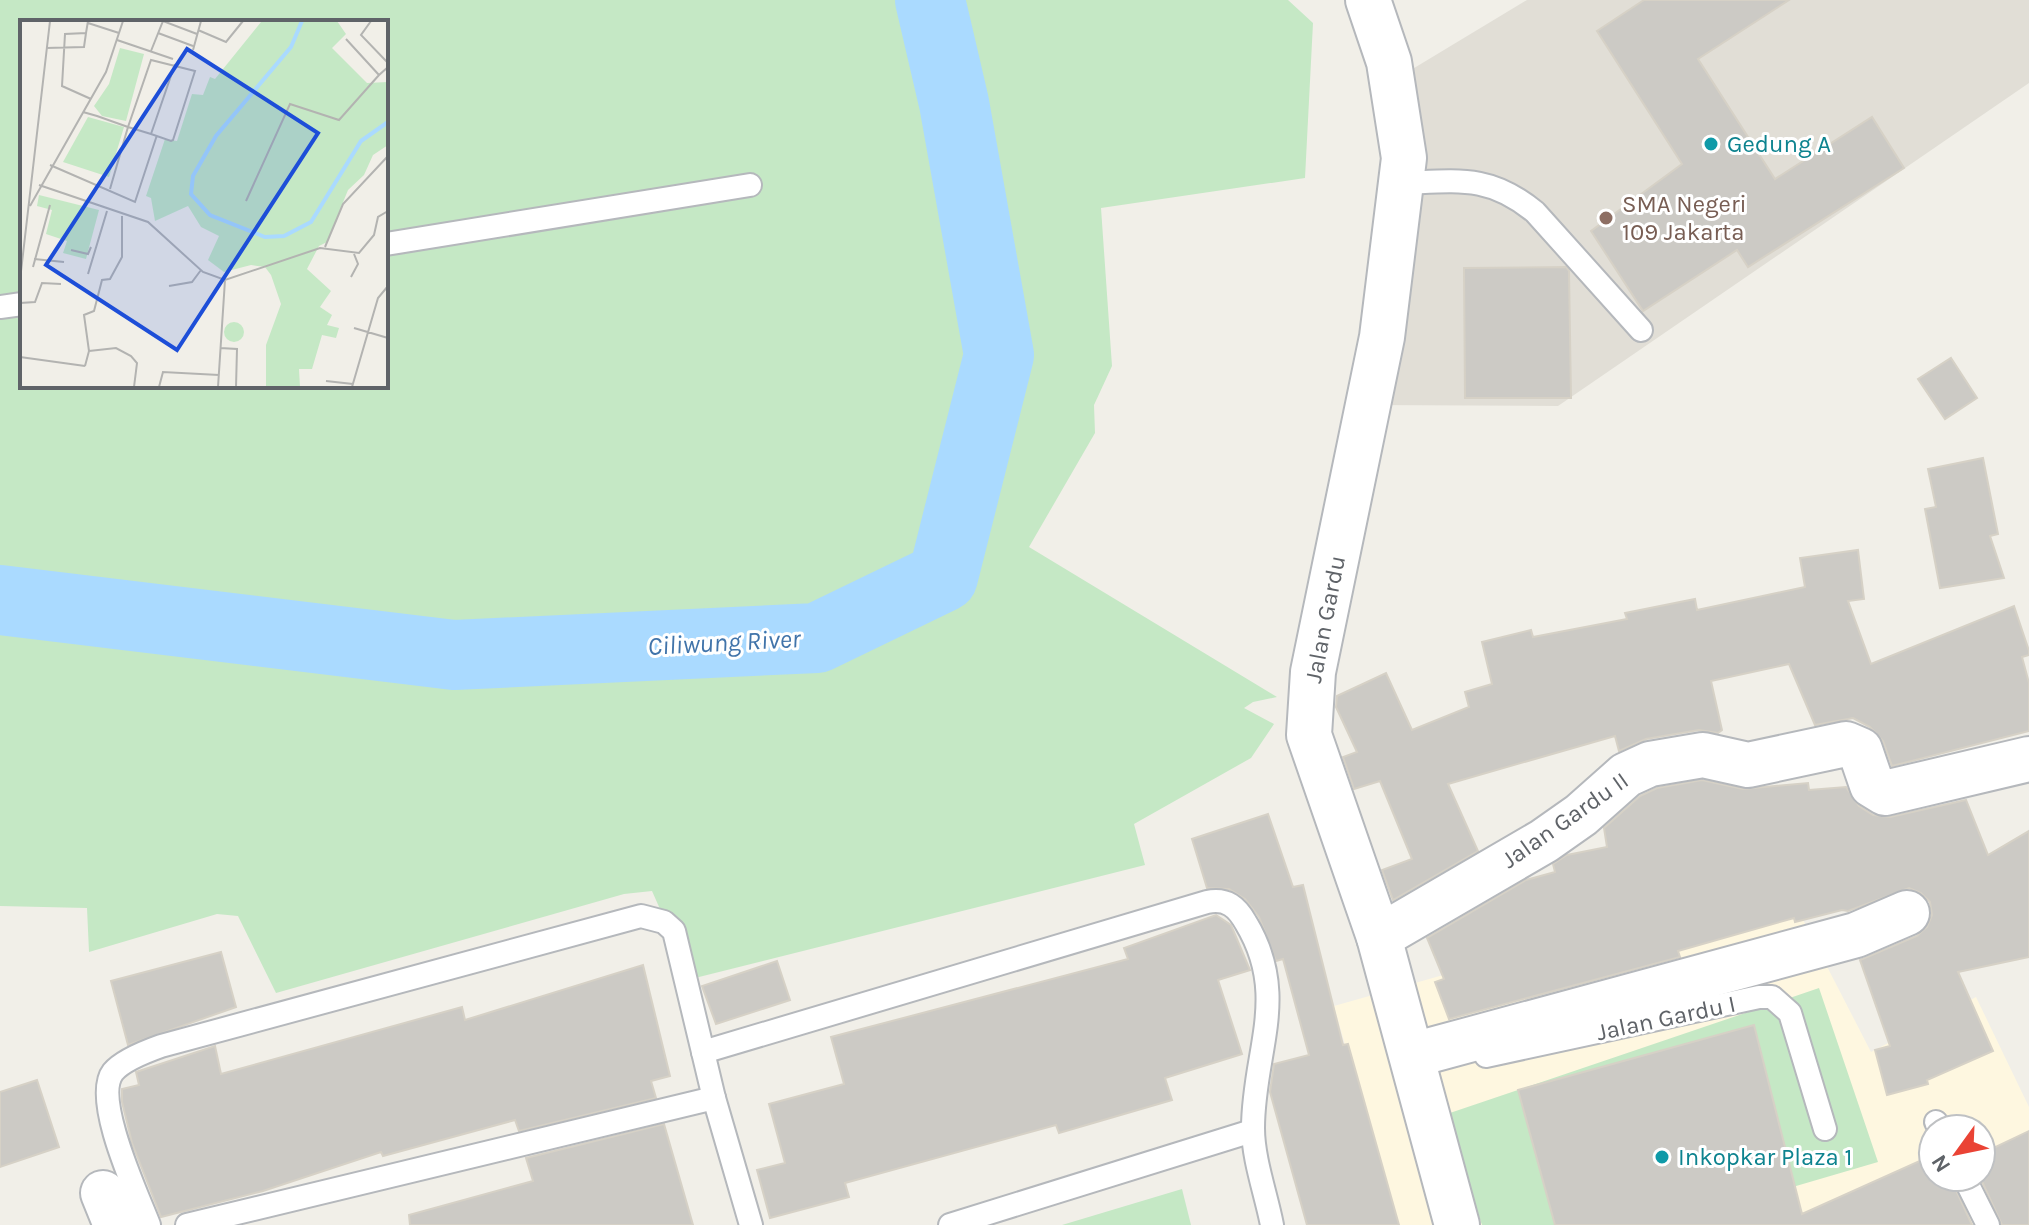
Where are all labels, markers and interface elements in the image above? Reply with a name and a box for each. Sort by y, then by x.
inset map [20,20,388,388]
place label: Gedung A [1727,130,1831,158]
marker: Gedung A [1702,135,1720,153]
place label: SMA Negeri 109 Jakarta [1622,190,1747,246]
marker: SMA Negeri 109 Jakarta [1597,209,1615,227]
street label: Jalan Gardu [1299,553,1351,685]
water label: Ciliwung River [647,623,802,662]
street label: Jalan Gardu II [1496,766,1634,874]
street label: Jalan Gardu I [1594,990,1738,1046]
north arrow [1917,1113,1997,1193]
place label: Inkopkar Plaza 1 [1678,1143,1852,1171]
marker: Inkopkar Plaza 1 [1653,1148,1671,1166]
text: N [1926,1150,1956,1177]

